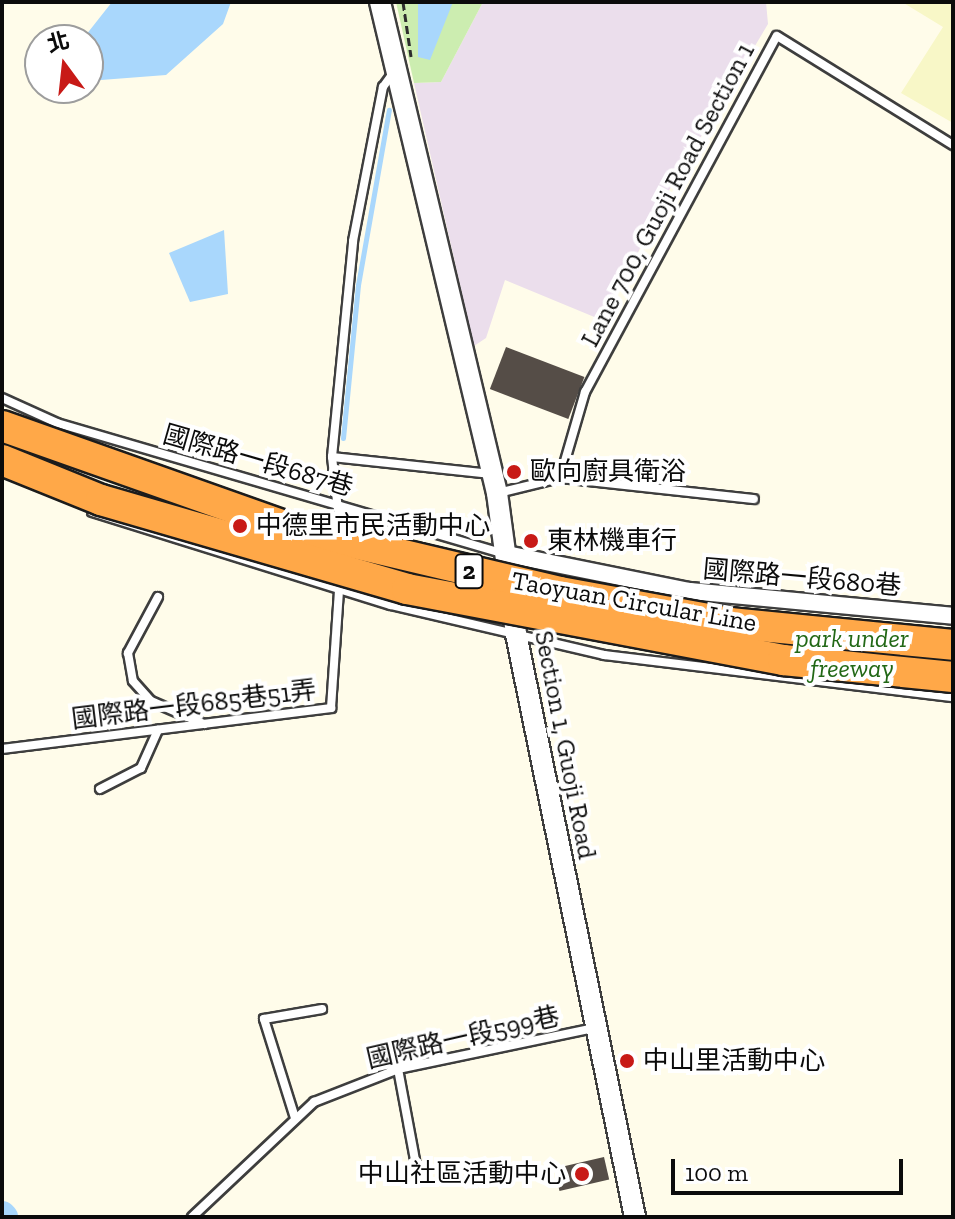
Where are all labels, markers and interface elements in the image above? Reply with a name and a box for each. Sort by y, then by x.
north arrow [24,24,104,104]
text: 北 [44,26,72,58]
street label: Lane 700, Guoji Road Section 1 [575,38,761,352]
street label: 國際路一段687巷 [159,419,357,503]
place label: 歐向廚具衛浴 [530,456,686,488]
marker: 歐向廚具衛浴 [505,463,523,481]
place label: 中德里市民活動中心 [256,510,490,542]
marker: 中德里市民活動中心 [231,517,249,535]
place label: 東林機車行 [547,525,677,557]
marker: 東林機車行 [522,532,540,550]
road number: 2 [453,551,485,591]
street label: 國際路一段680巷 [702,554,902,602]
street label: Taoyuan Circular Line [509,565,759,639]
park label: park under freeway [795,623,909,684]
street label: Section 1, Guoji Road [528,628,602,862]
street label: 國際路一段685巷51弄 [70,675,318,735]
street label: 國際路一段599巷 [364,1001,562,1075]
place label: 中山里活動中心 [643,1045,825,1077]
marker: 中山里活動中心 [618,1052,636,1070]
scale bar [675,1143,907,1193]
place label: 中山社區活動中心 [358,1158,566,1190]
text: 100 m [685,1158,748,1187]
marker: 中山社區活動中心 [573,1165,591,1183]

